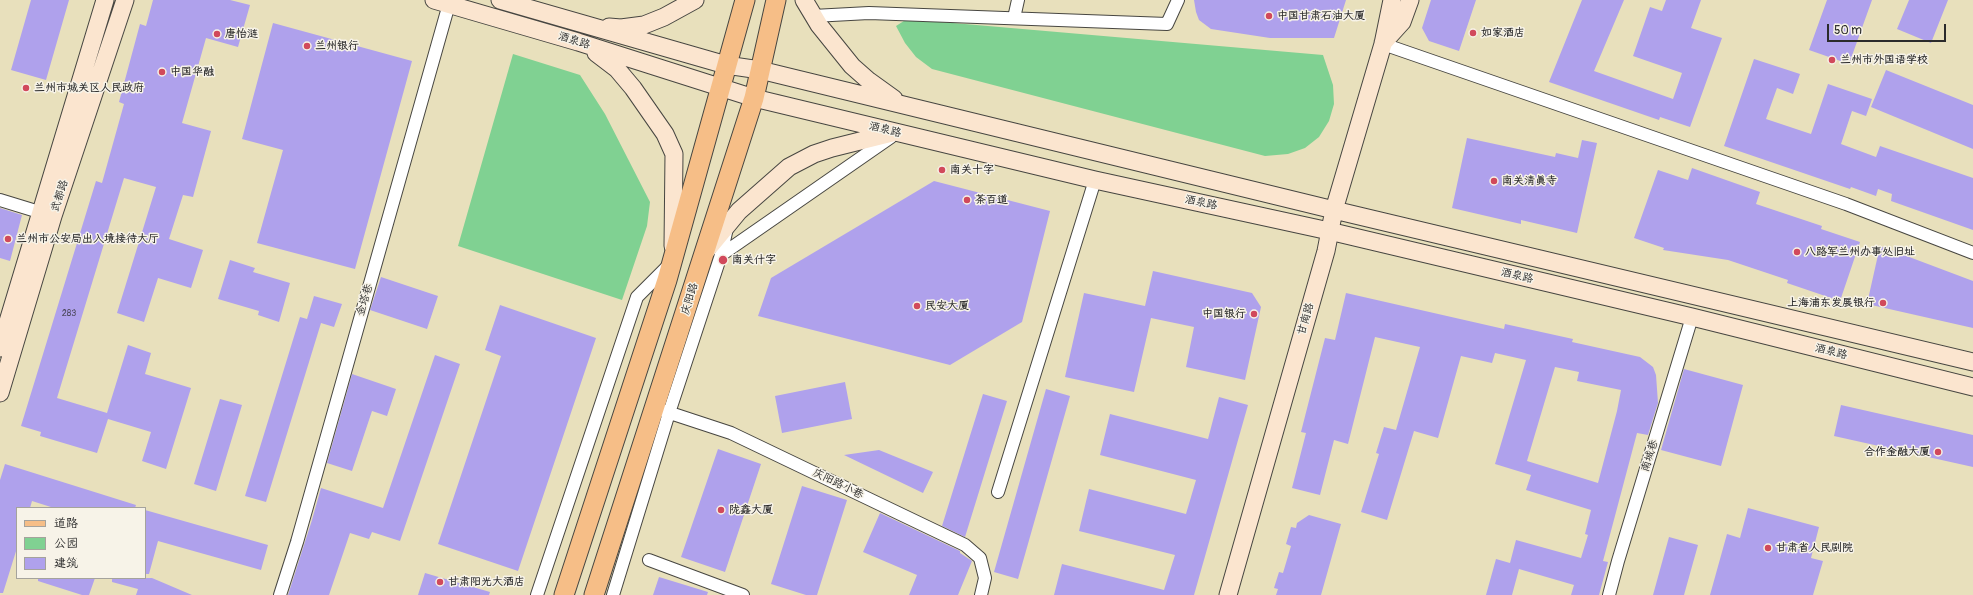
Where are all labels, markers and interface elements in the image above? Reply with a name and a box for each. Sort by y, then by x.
place label: 中国甘肃石油大厦 [1277,9,1365,23]
marker: 中国甘肃石油大厦 [1264,11,1274,21]
scale bar [1829,16,1948,42]
text: 50 m [1834,23,1862,38]
place label: 如家酒店 [1481,26,1525,40]
place label: 唐怡涟 [225,27,258,41]
marker: 如家酒店 [1468,28,1478,38]
marker: 唐怡涟 [212,29,222,39]
street label: 酒泉路 [556,30,592,52]
place label: 兰州银行 [315,39,359,53]
marker: 兰州银行 [302,41,312,51]
place label: 兰州市外国语学校 [1840,53,1928,67]
marker: 兰州市外国语学校 [1827,55,1837,65]
place label: 中国华融 [170,65,214,79]
marker: 中国华融 [157,67,167,77]
place label: 兰州市城关区人民政府 [34,81,144,95]
marker: 兰州市城关区人民政府 [21,83,31,93]
street label: 酒泉路 [867,120,903,140]
place label: 南关十字 [950,163,994,177]
marker: 南关十字 [937,165,947,175]
place label: 南关清真寺 [1502,174,1557,188]
marker: 南关清真寺 [1489,176,1499,186]
street label: 武都路 [49,178,71,214]
place label: 茶百道 [975,193,1008,207]
street label: 酒泉路 [1183,193,1219,213]
marker: 茶百道 [962,195,972,205]
place label: 兰州市公安局出入境接待大厅 [16,232,159,246]
marker: 兰州市公安局出入境接待大厅 [3,234,13,244]
place label: 八路军兰州办事处旧址 [1805,245,1915,259]
marker: 八路军兰州办事处旧址 [1792,247,1802,257]
place label: 南关什字 [732,253,776,267]
marker: 南关什字 [717,254,729,266]
street label: 酒泉路 [1499,266,1535,286]
street label: 庆阳路 [679,281,701,317]
street label: 金塔巷 [354,282,376,318]
place label: 上海浦东发展银行 [1787,296,1875,310]
marker: 上海浦东发展银行 [1878,298,1888,308]
place label: 民安大厦 [925,299,969,313]
marker: 民安大厦 [912,301,922,311]
street label: 甘南路 [1295,301,1317,337]
place label: 中国银行 [1202,307,1246,321]
house number: 283 [62,309,76,319]
marker: 中国银行 [1249,309,1259,319]
street label: 酒泉路 [1813,342,1849,362]
street label: 南城巷 [1639,438,1661,474]
place label: 合作金融大厦 [1864,445,1930,459]
marker: 合作金融大厦 [1933,447,1943,457]
street label: 庆阳路小巷 [810,466,866,502]
place label: 陇鑫大厦 [729,503,773,517]
marker: 陇鑫大厦 [716,505,726,515]
legend [16,507,146,579]
text: 道路 [54,516,78,531]
text: 公园 [54,536,78,551]
place label: 甘肃省人民剧院 [1776,541,1853,555]
marker: 甘肃省人民剧院 [1763,543,1773,553]
text: 建筑 [54,556,78,571]
place label: 甘肃阳光大酒店 [448,575,525,589]
marker: 甘肃阳光大酒店 [435,577,445,587]

